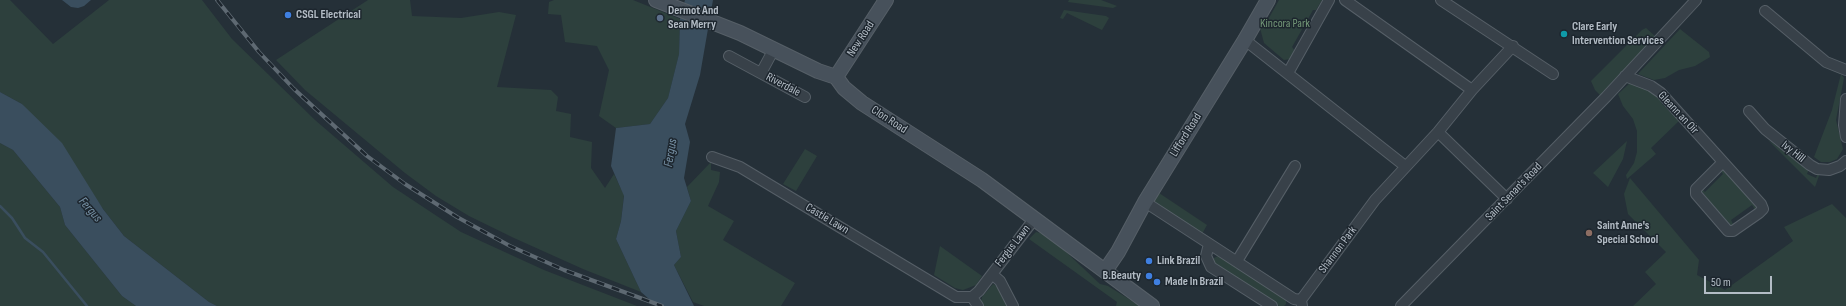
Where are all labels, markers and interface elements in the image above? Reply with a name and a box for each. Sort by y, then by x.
place label: Dermot And Sean Merry [668,4,719,32]
place label: CSGL Electrical [296,8,361,22]
marker: CSGL Electrical [283,10,293,20]
marker: Dermot And Sean Merry [655,13,665,23]
park label: Kincora Park [1260,17,1310,31]
street label: New Road [844,18,878,60]
place label: Clare Early Intervention Services [1572,20,1664,48]
marker: Clare Early Intervention Services [1559,29,1569,39]
street label: Riverdale [763,70,803,100]
street label: Gleann an Oir [1655,89,1701,137]
street label: Clon Road [868,103,910,137]
street label: Lifford Road [1167,111,1205,159]
water label: Fergus [661,138,681,168]
street label: Ivy Hill [1778,138,1808,166]
street label: Saint Senan's Road [1483,160,1545,224]
water label: Fergus [75,194,105,226]
street label: Castle Lawn [803,200,851,238]
place label: Saint Anne's Special School [1597,219,1658,247]
street label: Fergus Lawn [992,222,1034,270]
street label: Shannon Park [1316,224,1360,276]
marker: Saint Anne's Special School [1584,228,1594,238]
place label: Link Brazil [1157,254,1200,268]
marker: Link Brazil [1144,256,1154,266]
scale bar [1706,268,1774,294]
place label: B.Beauty [1103,269,1141,283]
marker: B.Beauty [1144,271,1154,281]
place label: Made In Brazil [1165,275,1223,289]
text: 50 m [1711,275,1731,290]
marker: Made In Brazil [1152,277,1162,287]

